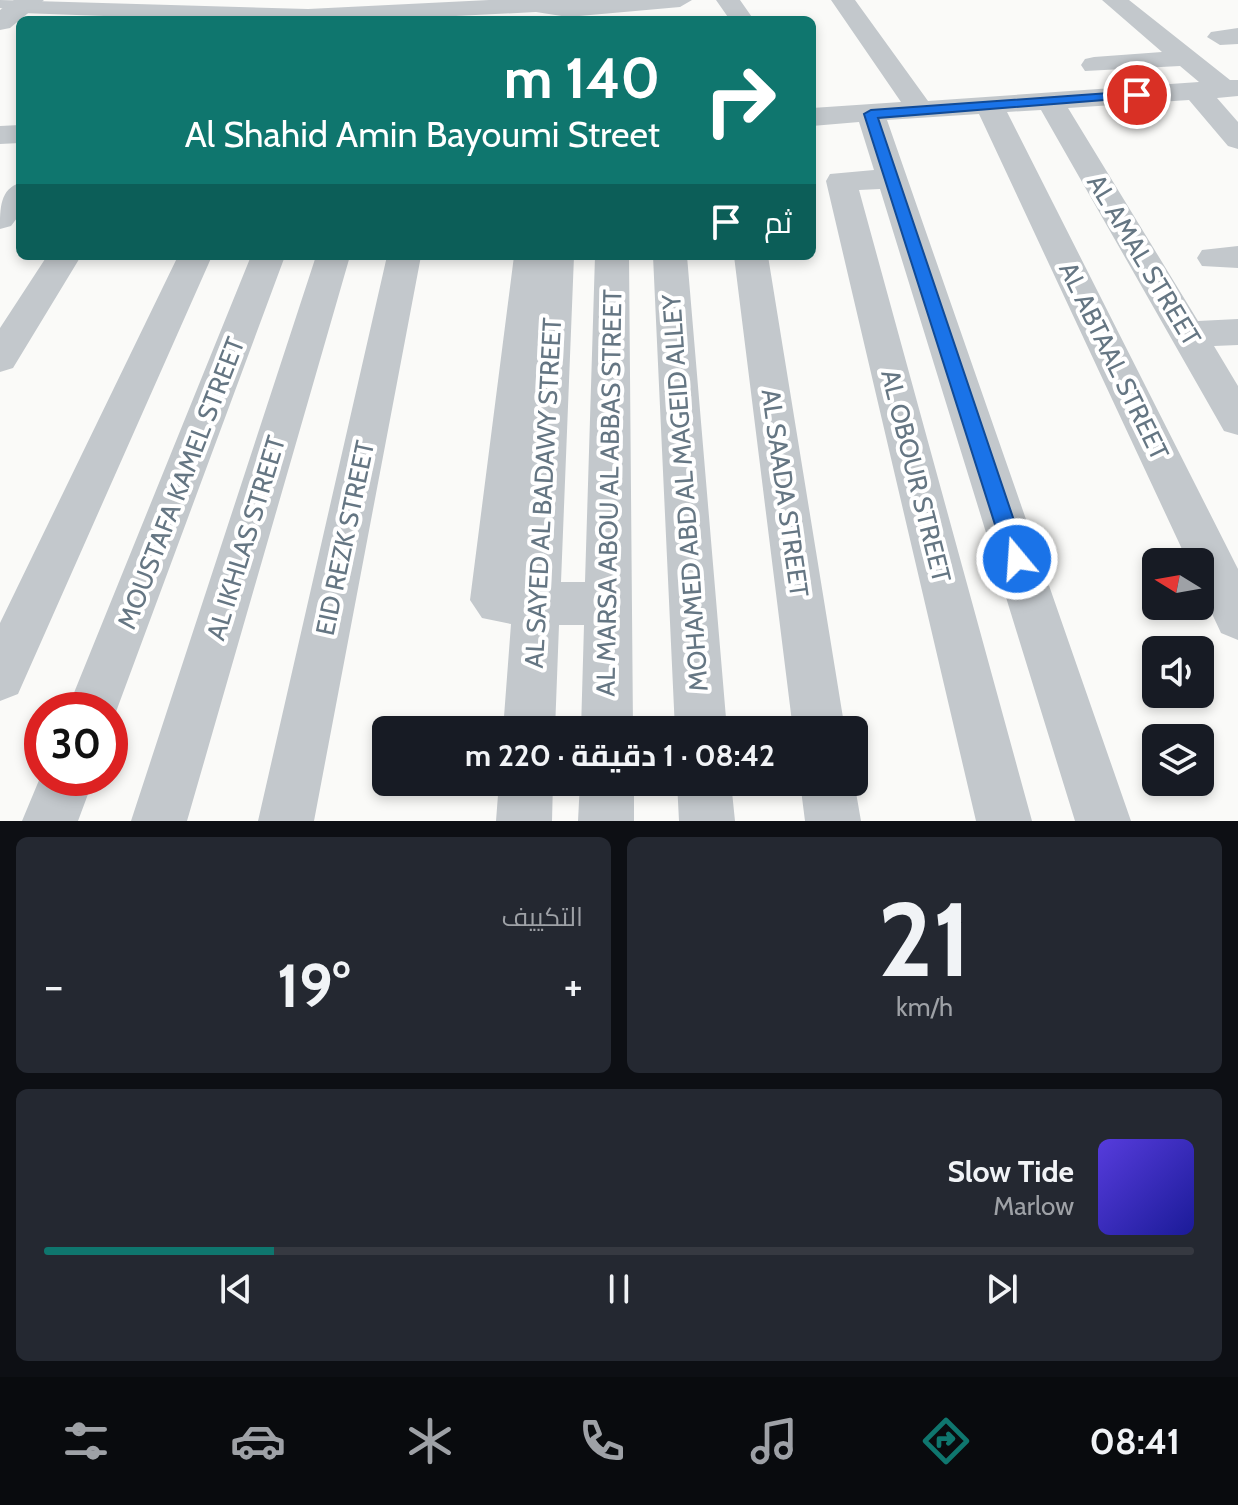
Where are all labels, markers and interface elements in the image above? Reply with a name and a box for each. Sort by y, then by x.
text: 140 m [504,44,660,112]
icon: right [688,48,792,152]
pin [1103,61,1171,129]
icon: arrive [1115,73,1159,117]
text: Al Shahid Amin Bayoumi Street [185,112,660,156]
street label: AL AMAL STREET [1080,168,1208,352]
icon: arrive [704,200,748,244]
text: ثم [764,204,792,241]
street label: AL ABTAAL STREET [1052,257,1176,465]
street label: AL MARSA ABOU AL ABBAS STREET [589,289,629,697]
street label: MOHAMED ABD AL MAGEID ALLEY [655,293,715,693]
street label: AL SAYED AL BADAWY STREET [518,317,568,669]
street label: MOUSTAFA KAMEL STREET [111,332,252,633]
street label: AL OBOUR STREET [874,366,958,586]
street label: AL SAADA STREET [755,387,815,599]
street label: AL IKHLAS STREET [200,432,292,644]
street label: EID REZK STREET [309,438,381,638]
position arrow [975,517,1059,601]
north arrow [1142,548,1214,620]
map controls [1142,548,1214,796]
button: sound [1142,636,1214,708]
speed limit sign: 30 [24,692,128,796]
button: layers [1142,724,1214,796]
text: 08:42 · 1 دقيقة · 220 m [465,737,775,774]
text: 21 [878,876,971,1002]
text: التكييف [501,901,583,933]
text: 19° [277,949,350,1022]
text: − [44,959,63,1012]
text: + [564,959,583,1012]
text: km/h [896,991,953,1023]
text: Slow Tide [947,1153,1074,1190]
text: Marlow [993,1190,1074,1222]
icon: previous [214,1267,258,1311]
icon: pause [597,1267,641,1311]
icon: next [980,1267,1024,1311]
icon: filters [58,1413,114,1469]
icon: car [230,1413,286,1469]
icon: climate [402,1413,458,1469]
icon: phone [574,1413,630,1469]
icon: music [746,1413,802,1469]
icon: directions [918,1413,974,1469]
text: 08:41 [1090,1419,1180,1463]

